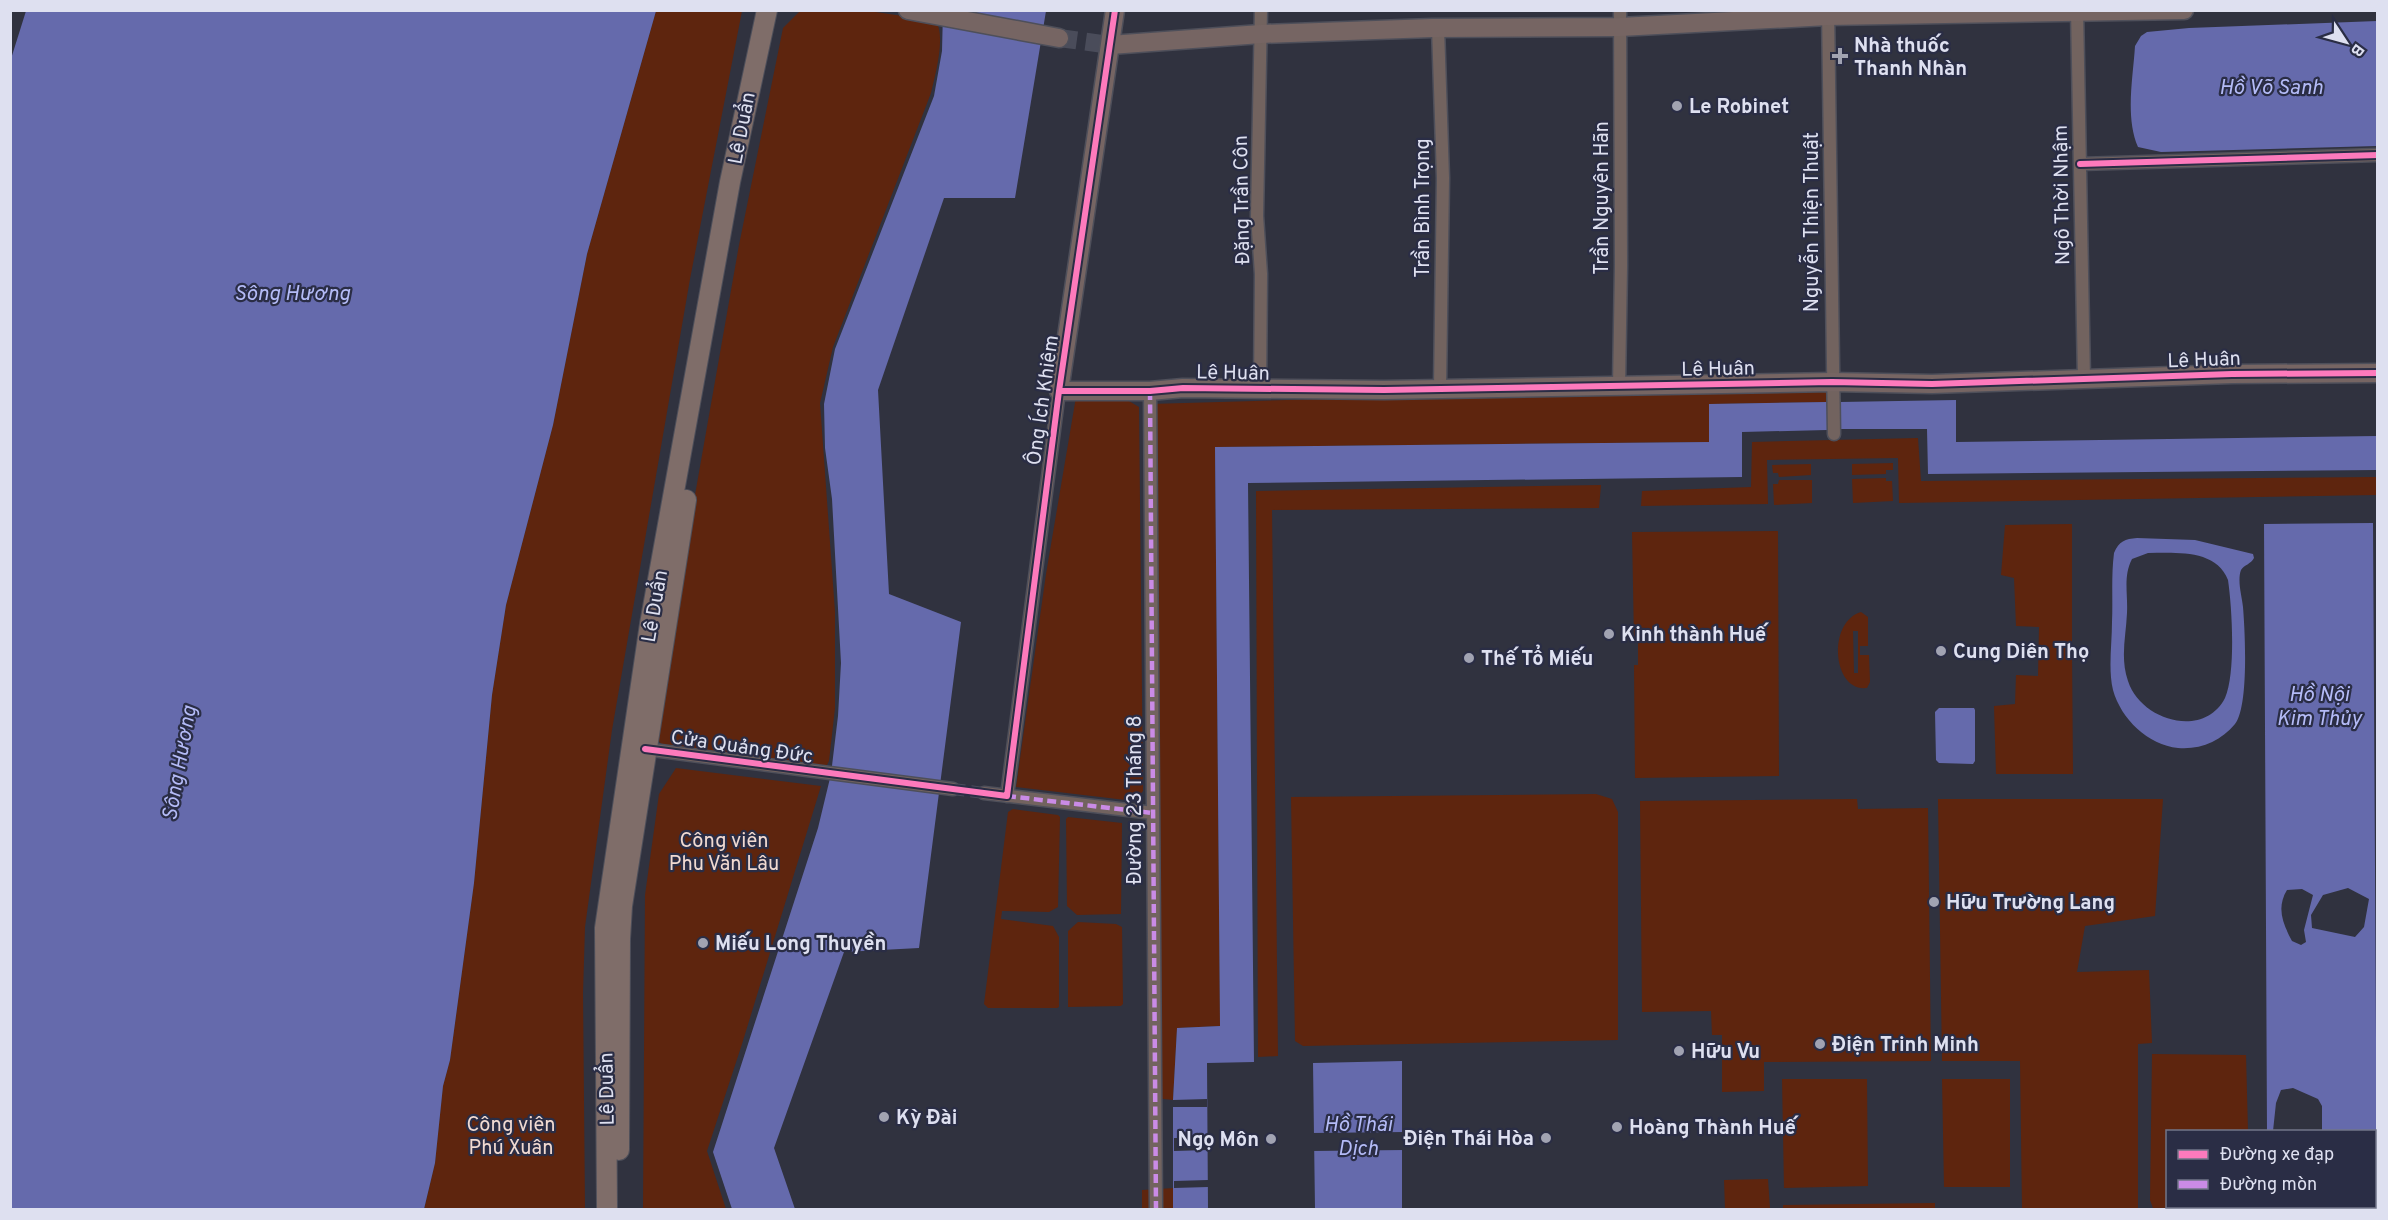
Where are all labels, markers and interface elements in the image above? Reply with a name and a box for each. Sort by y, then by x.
north arrow [2316,12,2376,72]
place label: Nhà thuốc Thanh Nhàn [1854,33,1967,83]
text: B [2345,39,2368,60]
marker: Nhà thuốc Thanh Nhàn [1831,47,1849,65]
water label: Hồ Võ Sanh [2219,75,2324,102]
street label: Lê Duẩn [720,89,763,167]
place label: Le Robinet [1689,95,1789,121]
marker: Le Robinet [1670,99,1684,113]
street label: Trần Nguyên Hãn [1589,121,1616,275]
street label: Ngô Thời Nhậm [2049,125,2077,265]
street label: Nguyễn Thiện Thuật [1798,132,1826,312]
street label: Đặng Trần Côn [1228,135,1257,265]
street label: Trần Bình Trọng [1410,138,1437,278]
water label: Sông Hương [234,281,351,308]
street label: Ông Ích Khiêm [1020,333,1066,467]
street label: Lê Huân [2167,347,2241,375]
street label: Lê Huân [1681,356,1755,384]
street label: Lê Huân [1196,360,1270,388]
street label: Lê Duẩn [634,567,675,645]
place label: Kinh thành Huế [1621,622,1770,649]
marker: Kinh thành Huế [1602,627,1616,641]
place label: Cung Diên Thọ [1953,640,2089,666]
place label: Thế Tổ Miếu [1481,644,1593,673]
marker: Cung Diên Thọ [1934,644,1948,658]
marker: Thế Tổ Miếu [1462,651,1476,665]
water label: Hồ Nội Kim Thủy [2277,682,2363,733]
water label: Sông Hương [157,703,204,823]
street label: Đường 23 Tháng 8 [1123,715,1149,885]
street label: Cửa Quảng Đức [669,725,815,771]
park label: Công viên Phu Văn Lâu [669,829,779,878]
place label: Hữu Trường Lang [1946,891,2115,917]
marker: Hữu Trường Lang [1927,895,1941,909]
place label: Miếu Long Thuyền [715,931,886,958]
marker: Miếu Long Thuyền [696,936,710,950]
place label: Điện Trinh Minh [1832,1033,1979,1059]
marker: Điện Trinh Minh [1813,1037,1827,1051]
place label: Hữu Vu [1691,1040,1760,1066]
marker: Hữu Vu [1672,1044,1686,1058]
street label: Lê Duẩn [591,1052,622,1126]
place label: Kỳ Đài [896,1106,957,1132]
marker: Kỳ Đài [877,1110,891,1124]
water label: Hồ Thái Dịch [1324,1112,1394,1163]
park label: Công viên Phú Xuân [467,1113,555,1162]
place label: Hoàng Thành Huế [1629,1115,1800,1142]
marker: Hoàng Thành Huế [1610,1120,1624,1134]
place label: Điện Thái Hòa [1403,1127,1534,1153]
place label: Ngọ Môn [1178,1128,1259,1154]
legend [2166,1130,2376,1208]
marker: Điện Thái Hòa [1539,1131,1553,1145]
marker: Ngọ Môn [1264,1132,1278,1146]
text: Đường xe đạp [2220,1144,2334,1167]
text: Đường mòn [2220,1174,2317,1197]

